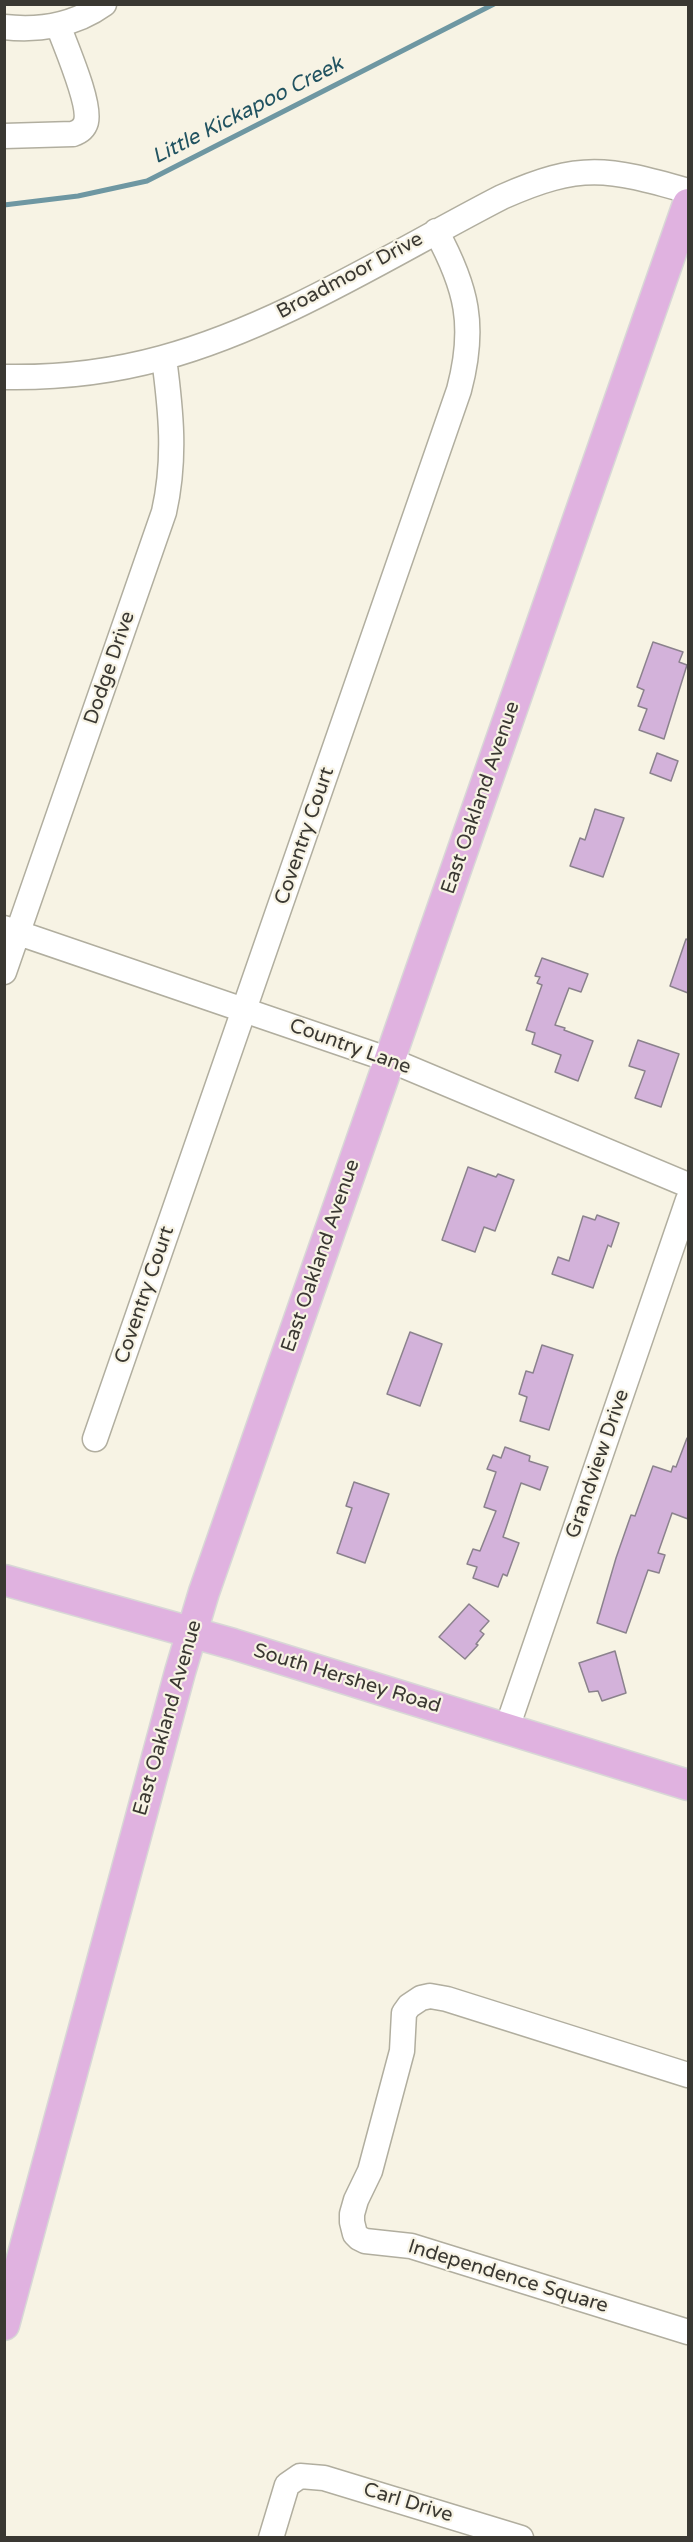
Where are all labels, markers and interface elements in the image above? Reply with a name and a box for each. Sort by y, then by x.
water label: Little Kickapoo Creek [148,52,348,170]
street label: Broadmoor Drive [273,227,427,325]
street label: Dodge Drive [79,608,141,728]
street label: East Oakland Avenue [437,699,525,897]
street label: Coventry Court [270,764,340,908]
street label: Country Lane [286,1014,414,1080]
street label: East Oakland Avenue [277,1157,365,1355]
street label: Coventry Court [110,1223,180,1367]
street label: Grandview Drive [561,1386,635,1542]
street label: East Oakland Avenue [129,1618,207,1818]
street label: South Hershey Road [250,1639,444,1719]
street label: Independence Square [405,2235,611,2319]
street label: Carl Drive [360,2478,456,2528]

